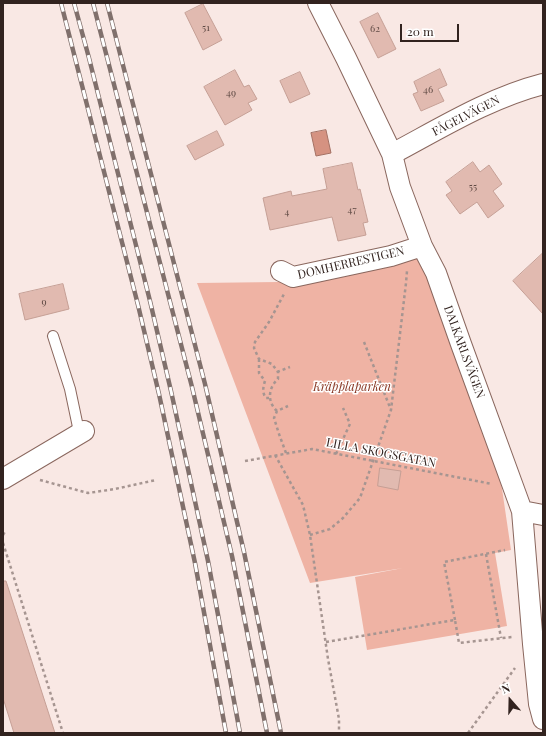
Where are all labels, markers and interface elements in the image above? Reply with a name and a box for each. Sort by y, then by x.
scale bar [402,16,461,42]
house number: 51 [202,22,210,34]
house number: 62 [370,23,380,35]
text: 20 m [407,23,434,39]
house number: 46 [423,84,433,96]
house number: 49 [226,87,236,99]
street label: FÅGELVÄGEN [430,93,502,139]
house number: 55 [469,181,477,193]
house number: 47 [348,204,356,216]
house number: 4 [285,206,289,218]
street label: DOMHERRESTIGEN [296,244,406,282]
house number: 9 [41,296,47,308]
street label: DALKARLSVÄGEN [441,304,487,400]
park label: Kräpplaparken [313,380,391,394]
street label: LILLA SKOGSGATAN [325,435,437,471]
north arrow [490,680,530,720]
text: N [499,680,512,697]

